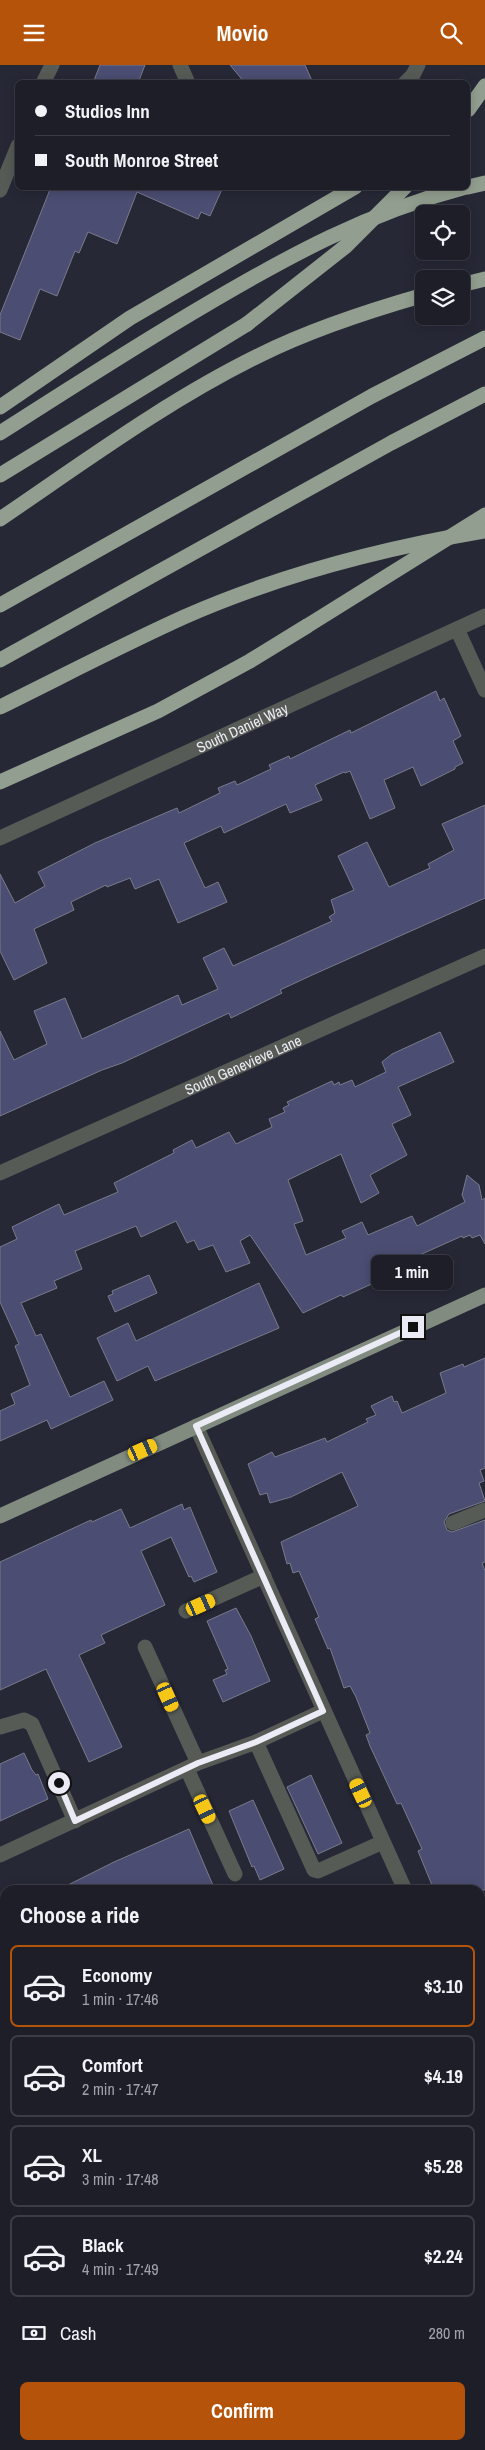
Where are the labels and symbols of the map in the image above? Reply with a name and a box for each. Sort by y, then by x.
street label: South Daniel Way [193,697,292,757]
street label: South Genevieve Lane [181,1029,305,1100]
callout: 1 min [372,1255,454,1289]
route end [402,1316,424,1338]
car [126,1437,159,1463]
car [184,1592,217,1618]
car [155,1680,180,1714]
route start [48,1772,70,1794]
car [347,1776,374,1810]
car [191,1792,218,1826]

